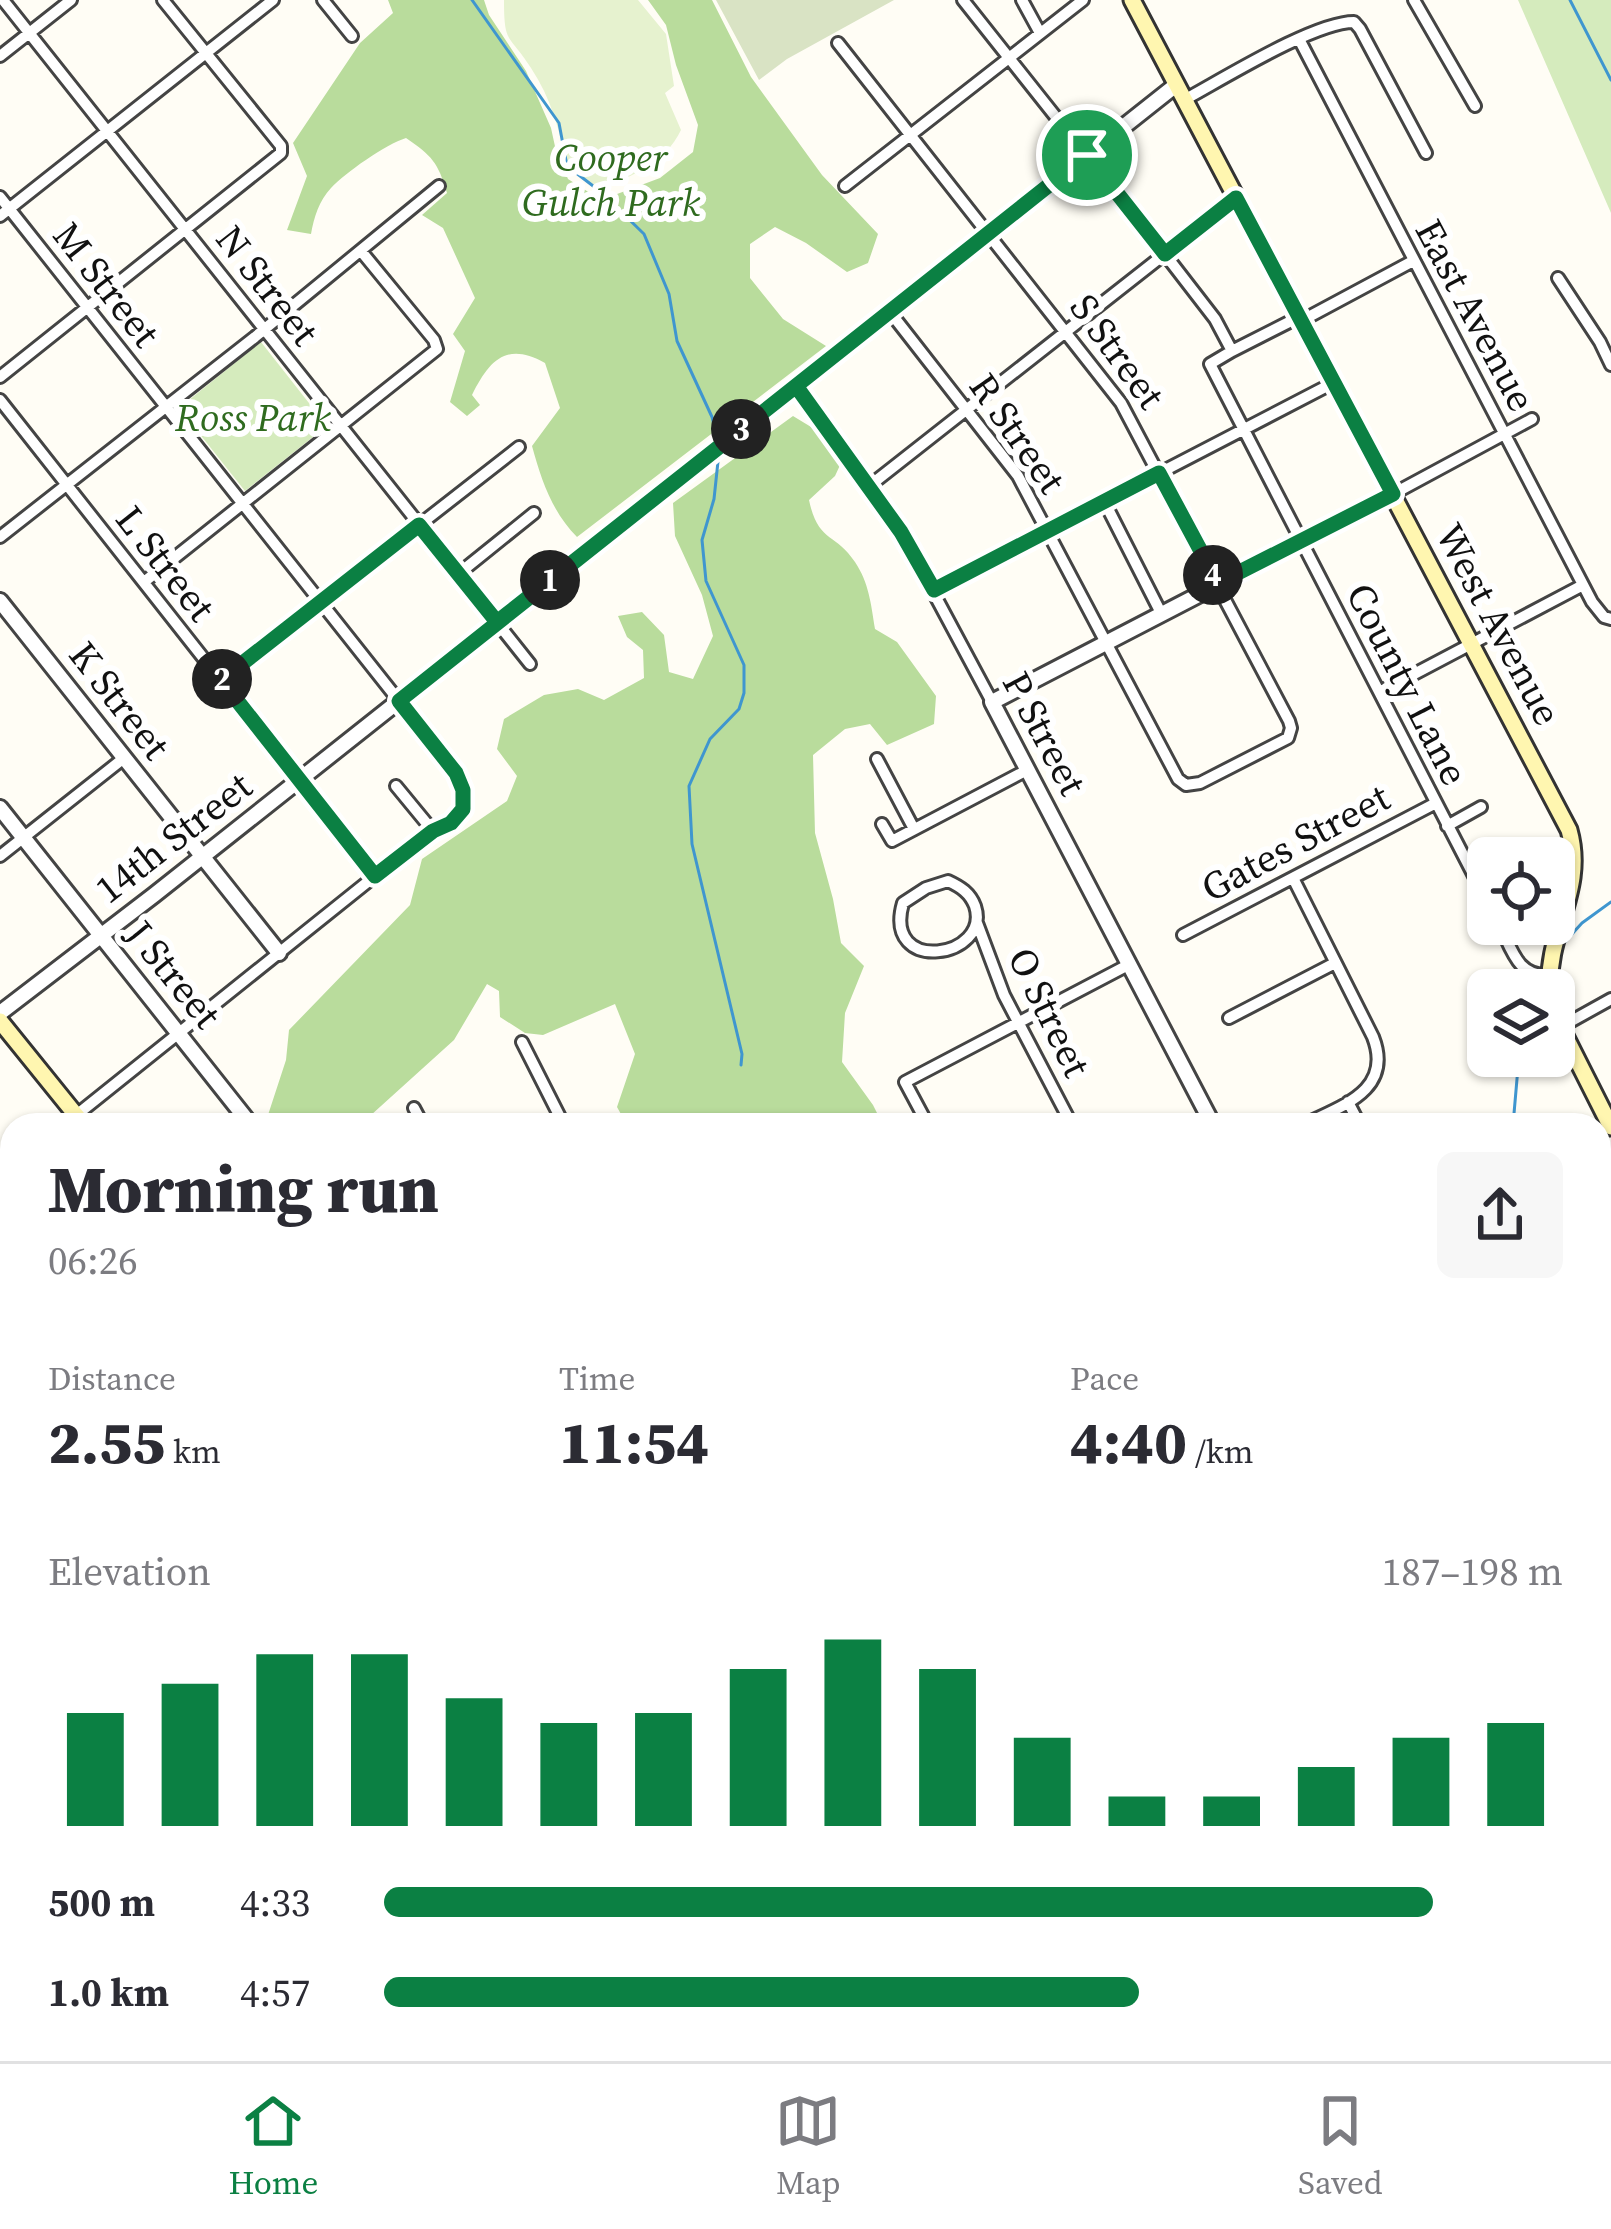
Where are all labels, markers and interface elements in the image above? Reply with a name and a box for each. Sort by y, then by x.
pin [1036,104,1138,206]
icon: arrive [1054,122,1120,188]
park label: Cooper Gulch Park [522,131,701,229]
street label: East Avenue [1403,210,1548,420]
street label: M Street [41,211,172,358]
street label: N Street [204,214,331,356]
street label: S Street [1058,283,1177,420]
street label: R Street [957,363,1078,504]
park label: Ross Park [174,391,331,444]
pin: 3 [711,399,771,459]
text: 3 [732,406,750,451]
street label: L Street [104,495,228,632]
street label: West Avenue [1423,514,1574,734]
pin: 4 [1183,545,1243,605]
pin: 1 [520,550,580,610]
text: 4 [1204,552,1222,597]
text: 1 [541,557,559,602]
street label: County Lane [1334,574,1481,794]
street label: K Street [57,630,183,770]
pin: 2 [192,649,252,709]
text: 2 [213,656,231,701]
street label: P Street [990,662,1099,805]
street label: 14th Street [84,759,263,915]
street label: Gates Street [1192,771,1399,914]
map controls [1467,837,1575,1077]
button: locate [1467,837,1575,945]
street label: J Street [113,908,234,1040]
street label: O Street [996,939,1104,1086]
button: layers [1467,969,1575,1077]
text: Morning run [48,1144,439,1234]
button: share [1437,1152,1563,1278]
text: 06:26 [48,1234,138,1287]
text: Distance [48,1356,176,1401]
text: Time [559,1356,635,1401]
text: Pace [1070,1356,1139,1401]
text: 2.55 [48,1401,165,1483]
text: 11:54 [559,1401,709,1483]
text: 4:40 [1070,1401,1187,1483]
text: km [165,1429,221,1474]
text: /km [1187,1429,1254,1474]
text: Elevation [48,1545,211,1598]
text: 187–198 m [1382,1545,1563,1598]
text: 500 m [48,1876,155,1929]
text: 4:33 [240,1876,310,1929]
text: 1.0 km [48,1966,169,2019]
text: 4:57 [240,1966,310,2019]
tab: Home [228,2088,318,2205]
tab: Map [775,2088,841,2205]
tab: Saved [1298,2088,1383,2205]

